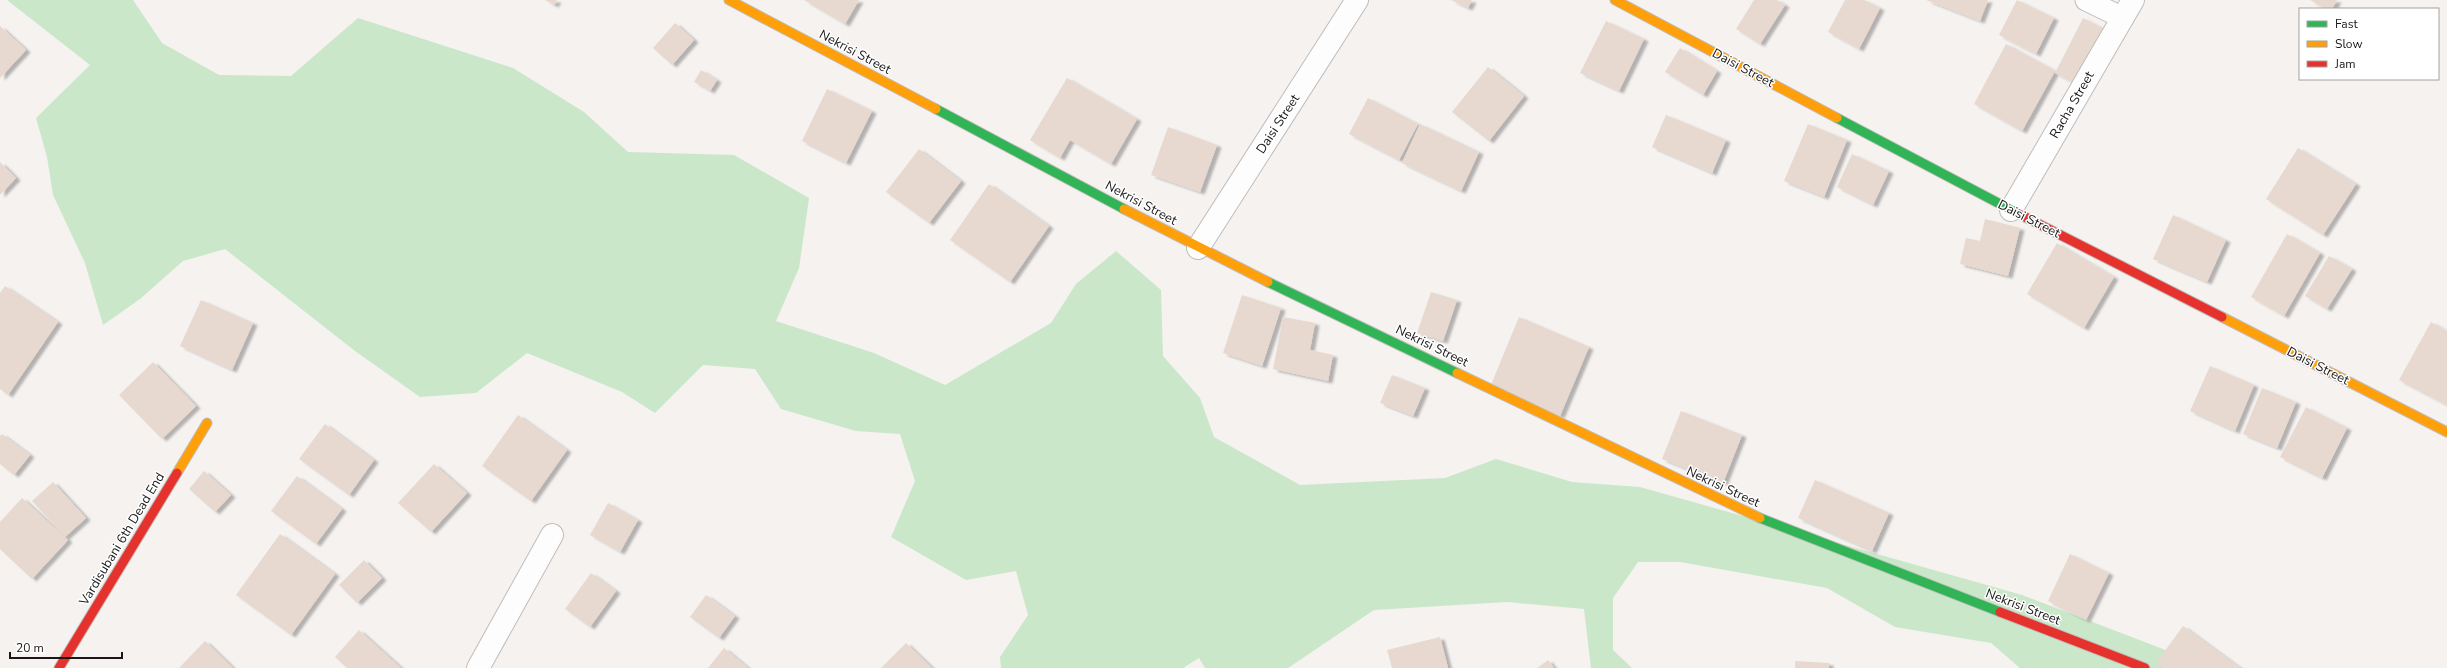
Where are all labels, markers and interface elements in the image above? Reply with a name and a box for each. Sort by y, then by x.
legend [2299,8,2439,80]
text: Fast [2335,16,2358,32]
street label: Nekrisi Street [816,26,894,79]
text: Slow [2335,36,2363,52]
street label: Daisi Street [1709,44,1777,92]
text: Jam [2334,56,2356,72]
street label: Racha Street [2046,68,2099,142]
street label: Daisi Street [1252,90,1304,157]
street label: Nekrisi Street [1102,177,1180,230]
street label: Daisi Street [1995,196,2064,243]
street label: Nekrisi Street [1393,321,1472,372]
street label: Daisi Street [2284,343,2353,390]
street label: Nekrisi Street [1683,462,1763,512]
street label: Vardisubani 6th Dead End [75,469,169,610]
street label: Nekrisi Street [1983,584,2063,630]
scale bar [10,634,122,660]
text: 20 m [16,640,44,656]

